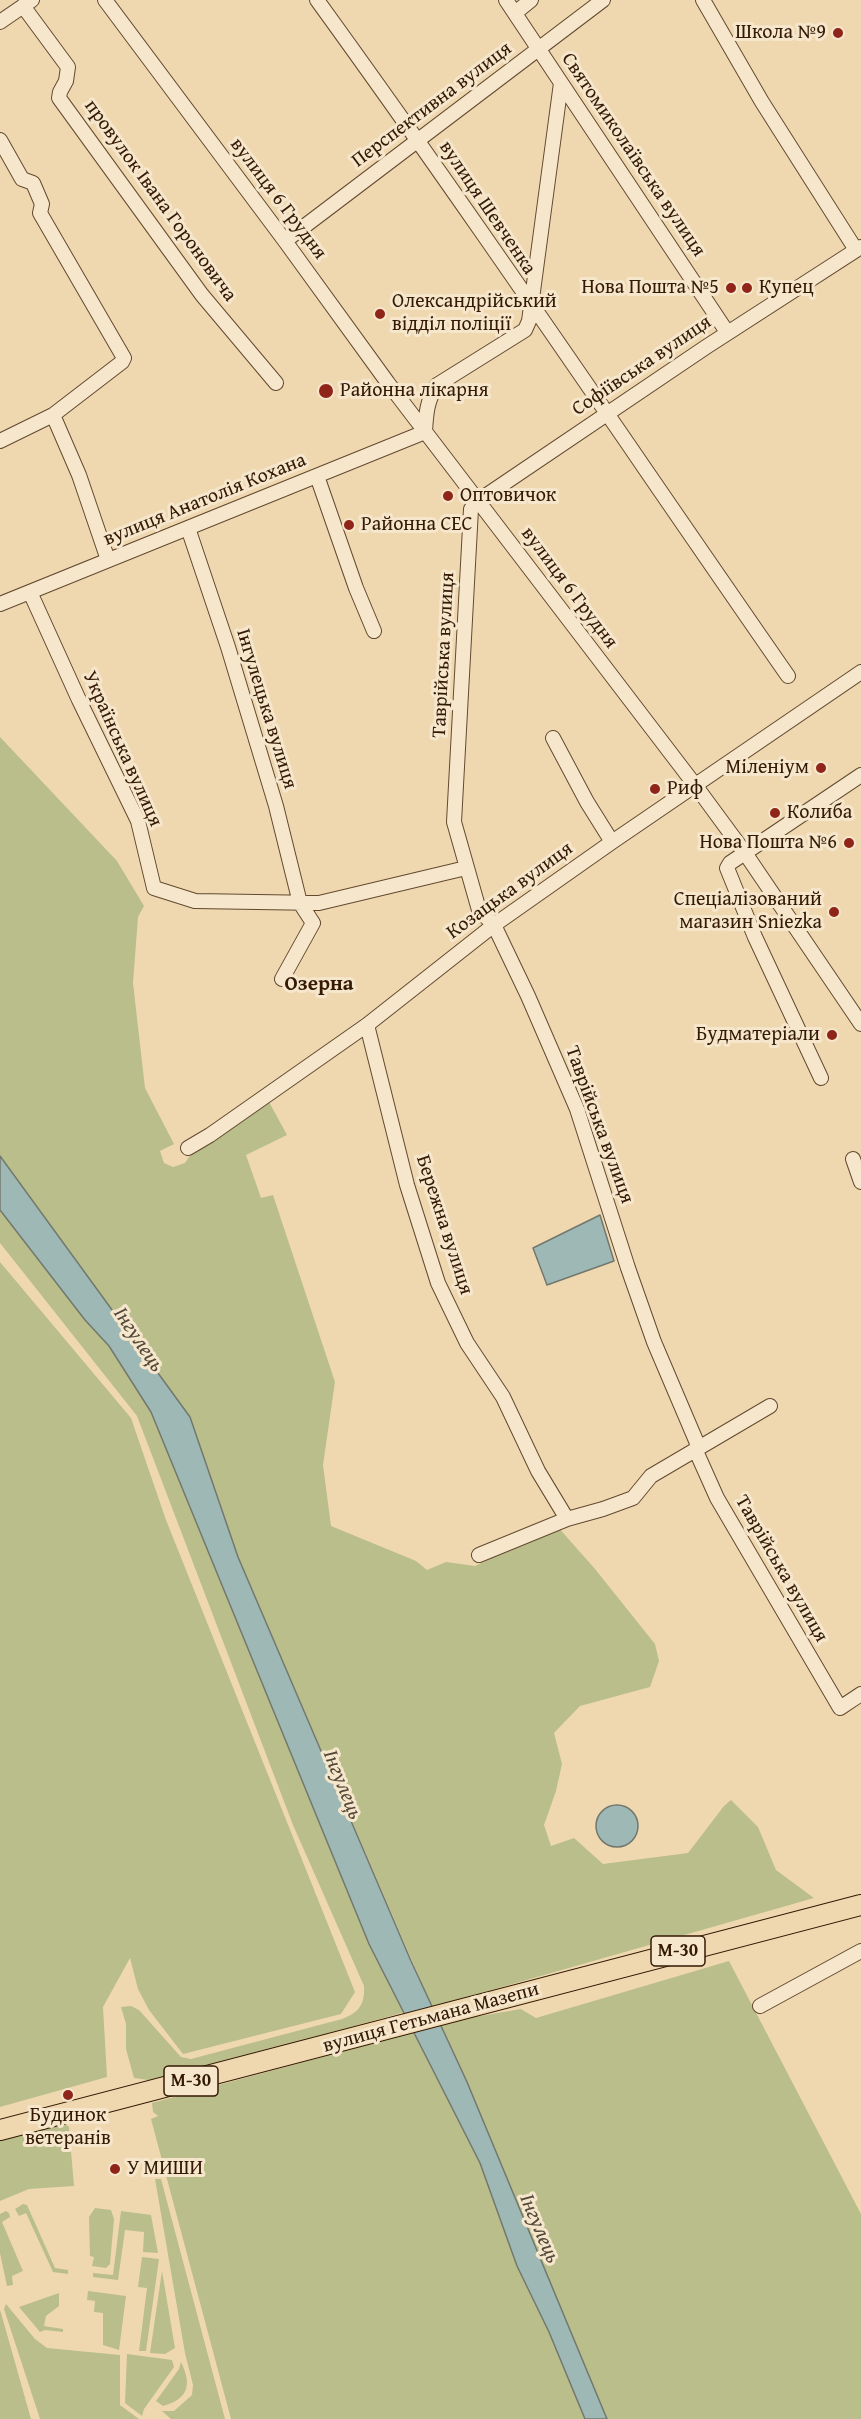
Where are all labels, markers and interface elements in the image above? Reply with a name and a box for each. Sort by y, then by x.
place label: Школа №9 [735,21,826,45]
marker: Школа №9 [831,26,845,40]
street label: Перспективна вулиця [347,37,517,173]
street label: Святомиколаївська вулиця [556,48,710,262]
street label: провулок Івана Гороновича [79,95,241,307]
street label: вулиця 6 Грудня [224,133,332,265]
street label: вулиця Шевченка [433,137,541,279]
place label: Нова Пошта №5 [582,276,719,300]
place label: Купец [759,276,814,300]
marker: Нова Пошта №5 [724,281,738,295]
marker: Купец [740,281,754,295]
place label: Олександрійський відділ поліції [392,290,557,337]
marker: Олександрійський відділ поліції [373,307,387,321]
street label: Софіївська вулиця [568,310,716,422]
place label: Районна лікарня [340,379,489,403]
marker: Районна лікарня [317,382,335,400]
street label: вулиця Анатолія Кохана [100,448,310,552]
place label: Оптовичок [460,484,556,508]
marker: Оптовичок [441,489,455,503]
place label: Районна СЕС [361,513,472,537]
marker: Районна СЕС [342,518,356,532]
street label: вулиця 6 Грудня [515,522,623,654]
street label: Таврійська вулиця [428,572,460,738]
street label: Інгулецька вулиця [230,626,302,792]
street label: Українська вулиця [77,668,167,830]
place label: Міленіум [726,756,809,780]
marker: Міленіум [814,761,828,775]
place label: Риф [667,777,703,801]
marker: Риф [648,782,662,796]
place label: Колиба [787,801,852,825]
marker: Колиба [768,806,782,820]
place label: Нова Пошта №6 [700,831,837,855]
marker: Нова Пошта №6 [842,836,856,850]
street label: Козацька вулиця [442,837,578,945]
place label: Спеціалізований магазин Sniezka [674,888,822,935]
marker: Спеціалізований магазин Sniezka [827,905,841,919]
district label: Озерна [284,972,354,998]
place label: Будматеріали [696,1023,820,1047]
marker: Будматеріали [825,1028,839,1042]
street label: Таврійська вулиця [559,1043,639,1207]
street label: Бережна вулиця [410,1152,478,1298]
water label: Інгулець [107,1303,169,1377]
street label: Таврійська вулиця [729,1491,833,1647]
water label: Інгулець [317,1747,367,1823]
road number: М-30 [651,1936,705,1966]
street label: вулиця Гетьмана Мазепи [320,1978,542,2058]
road number: М-30 [164,2066,218,2096]
marker: Будинок ветеранів [61,2088,75,2102]
place label: Будинок ветеранів [25,2104,111,2151]
place label: У МИШИ [127,2157,203,2181]
marker: У МИШИ [108,2162,122,2176]
water label: Інгулець [513,2191,565,2267]

